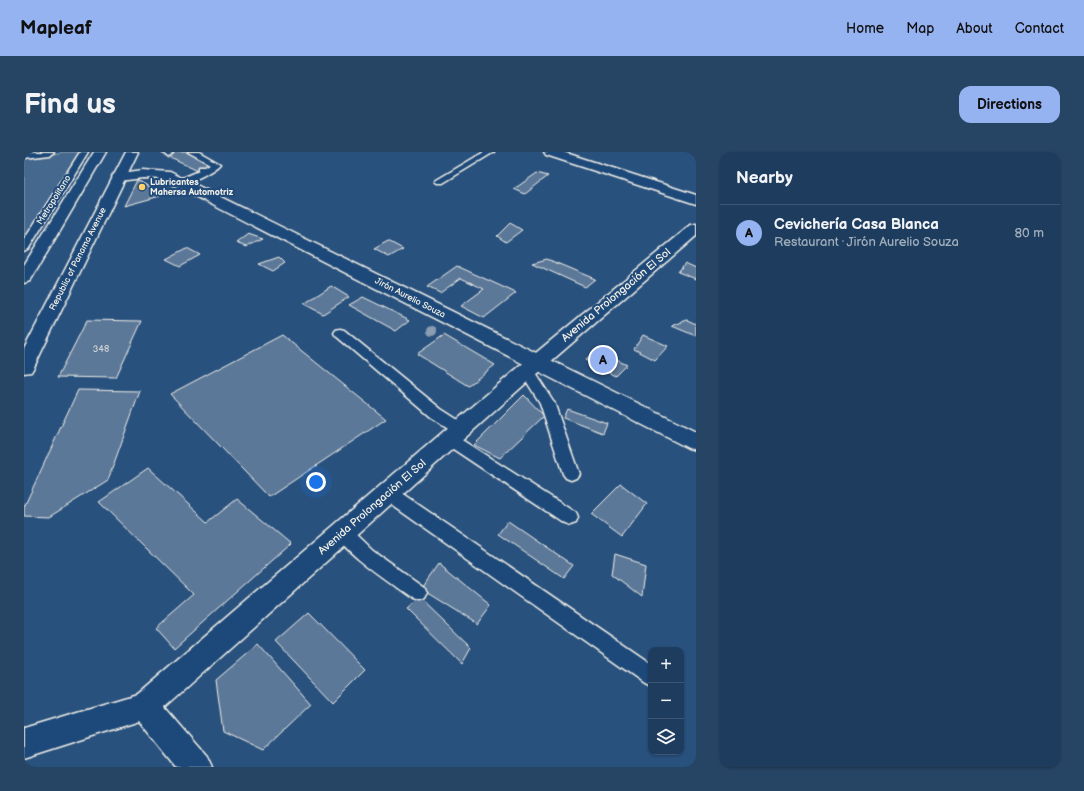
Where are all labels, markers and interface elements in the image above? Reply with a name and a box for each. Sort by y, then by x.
text: Mapleaf [20,17,92,40]
text: Home [846,20,884,37]
text: Map [906,20,934,37]
text: About [956,20,993,37]
text: Contact [1015,20,1064,37]
button: Directions [959,86,1060,123]
text: Find us [24,88,116,121]
text: Nearby [736,168,793,188]
street label: Metropolitano [34,173,74,227]
place label: Lubricantes Mahersa Automotriz [150,177,234,198]
marker: Lubricantes Mahersa Automotriz [137,182,147,192]
street label: Republic of Panama Avenue [47,205,109,312]
text: Cevichería Casa Blanca [774,215,939,234]
text: A [745,225,753,241]
text: 80 m [1015,225,1044,241]
text: Restaurant · Jirón Aurelio Souza [774,234,959,250]
street label: Avenida Prolongación El Sol [559,246,673,344]
street label: Jirón Aurelio Souza [373,275,447,321]
house number: 348 [93,344,109,355]
pin: A [590,345,616,375]
street label: Avenida Prolongación El Sol [316,457,428,557]
your location [306,472,326,492]
map controls [648,647,684,755]
button: + [648,647,684,683]
button: − [648,683,684,719]
button: layers [648,719,684,755]

